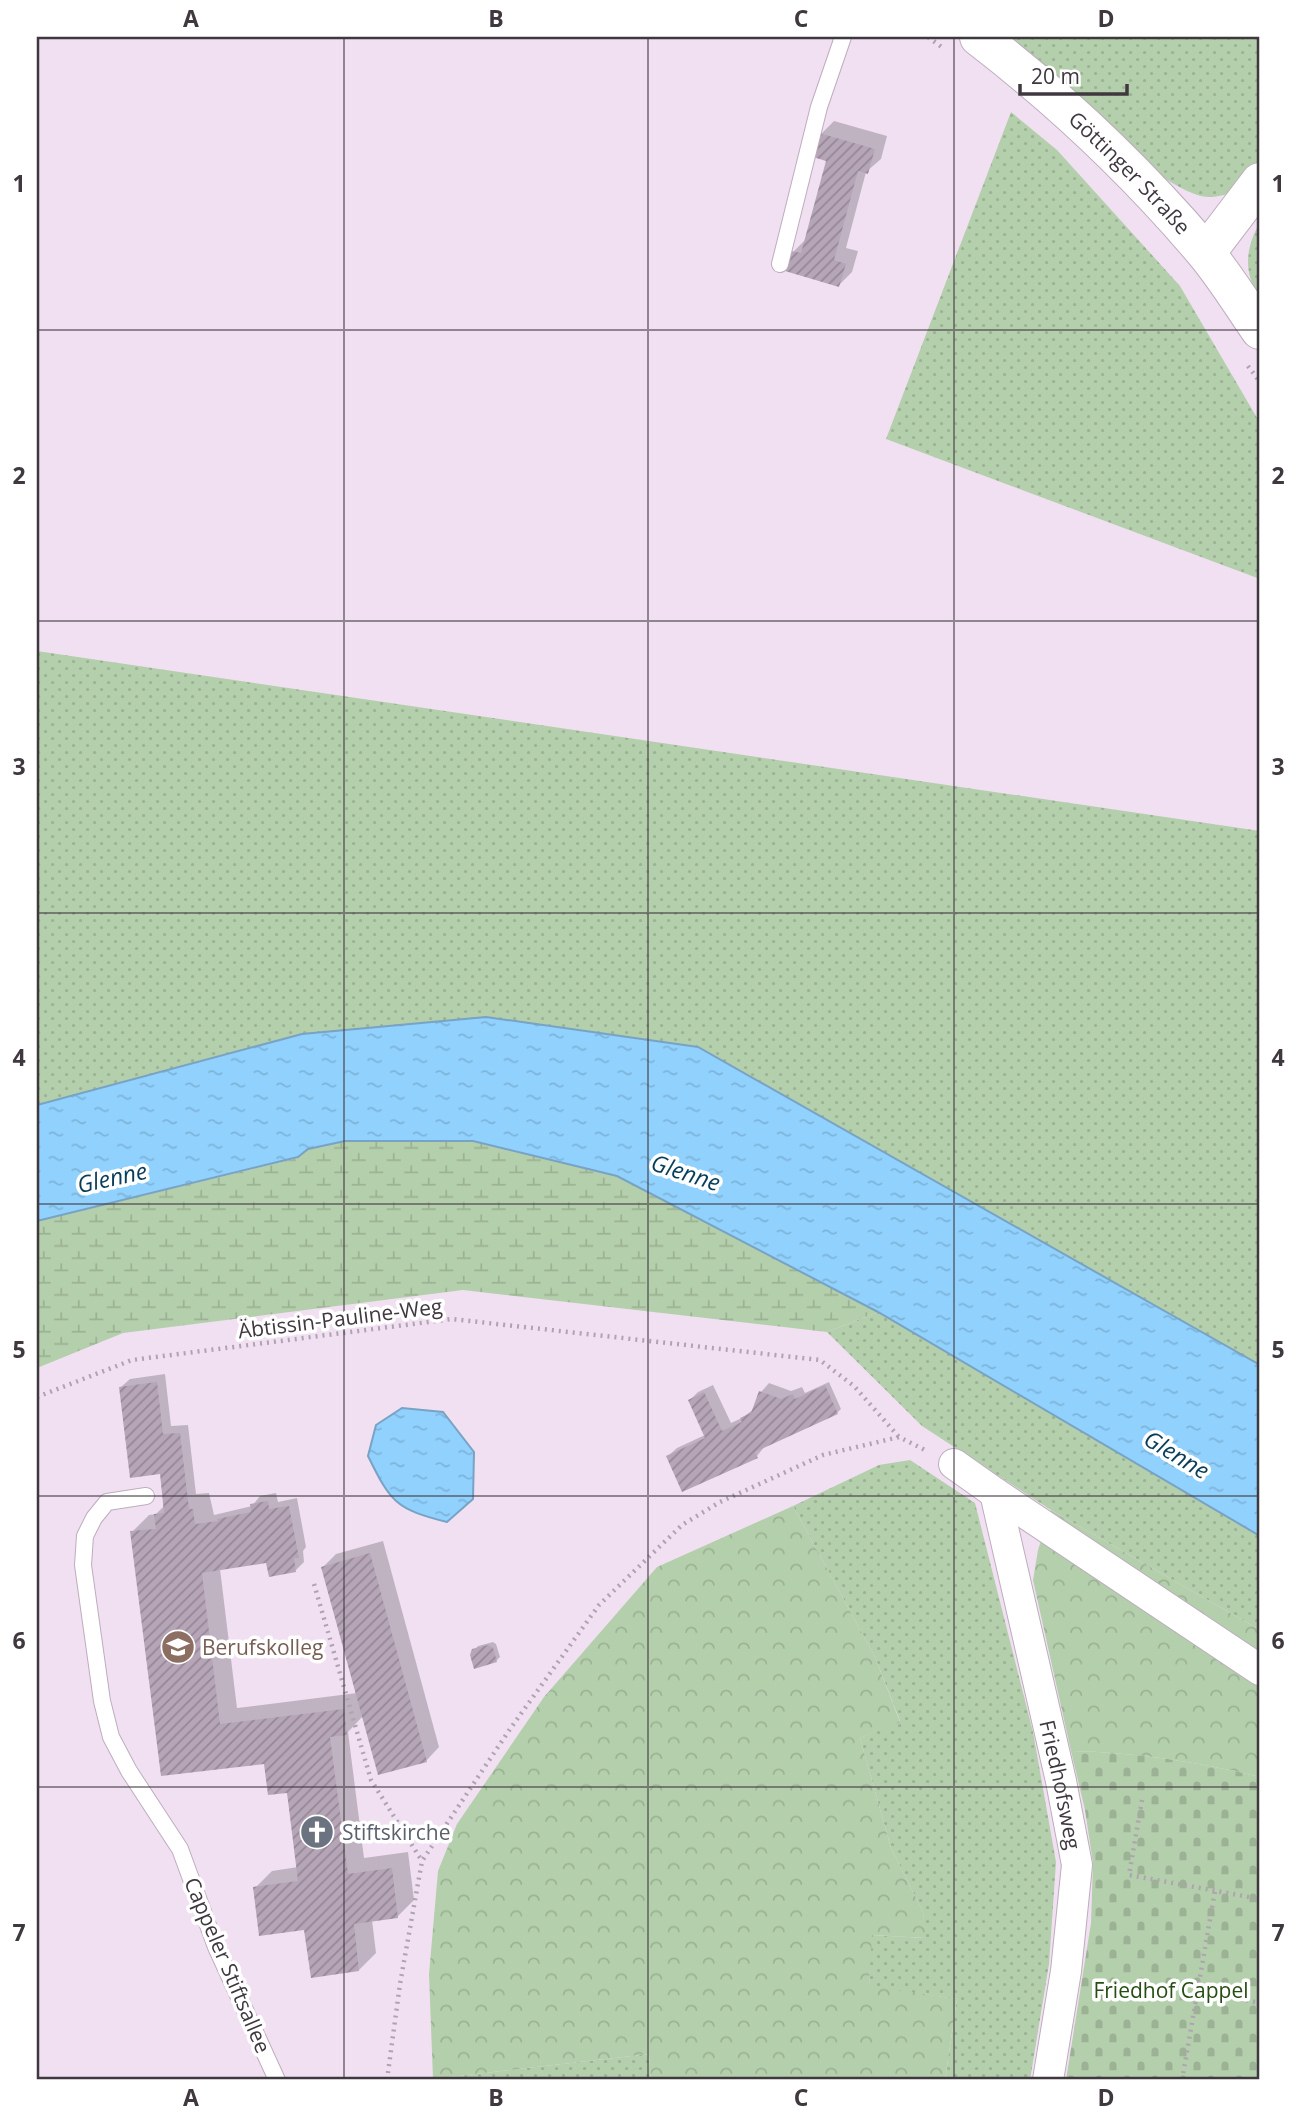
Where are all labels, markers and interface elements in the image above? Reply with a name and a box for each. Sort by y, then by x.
text: A [183,2,199,34]
text: B [488,2,504,34]
text: C [794,2,808,34]
text: D [1097,2,1115,34]
scale bar [1020,52,1127,96]
text: 20 m [1031,62,1080,90]
street label: Göttinger Straße [1063,105,1197,240]
text: 1 [12,167,26,199]
text: 1 [1271,167,1285,199]
text: 2 [12,459,26,491]
text: 2 [1271,459,1285,491]
text: 3 [12,750,26,782]
text: 3 [1271,750,1285,782]
text: 4 [12,1041,26,1073]
text: 4 [1271,1041,1285,1073]
water label: Glenne [647,1146,725,1198]
water label: Glenne [74,1154,150,1200]
street label: Äbtissin-Pauline-Weg [236,1292,444,1344]
text: 5 [12,1333,26,1365]
text: 5 [1271,1333,1285,1365]
water label: Glenne [1138,1422,1216,1486]
text: 6 [12,1624,26,1656]
text: 6 [1271,1624,1285,1656]
school or university icon: Berufskolleg [159,1628,197,1666]
place label: Berufskolleg [202,1633,323,1661]
street label: Friedhofsweg [1033,1717,1088,1852]
church icon: Stiftskirche [298,1813,336,1851]
place label: Stiftskirche [342,1818,451,1846]
street label: Cappeler Stiftsallee [178,1873,278,2057]
text: 7 [12,1916,26,1948]
text: 7 [1271,1916,1285,1948]
park label: Friedhof Cappel [1093,1976,1249,2004]
text: A [183,2081,199,2113]
text: B [488,2081,504,2113]
text: C [794,2081,808,2113]
text: D [1097,2081,1115,2113]

